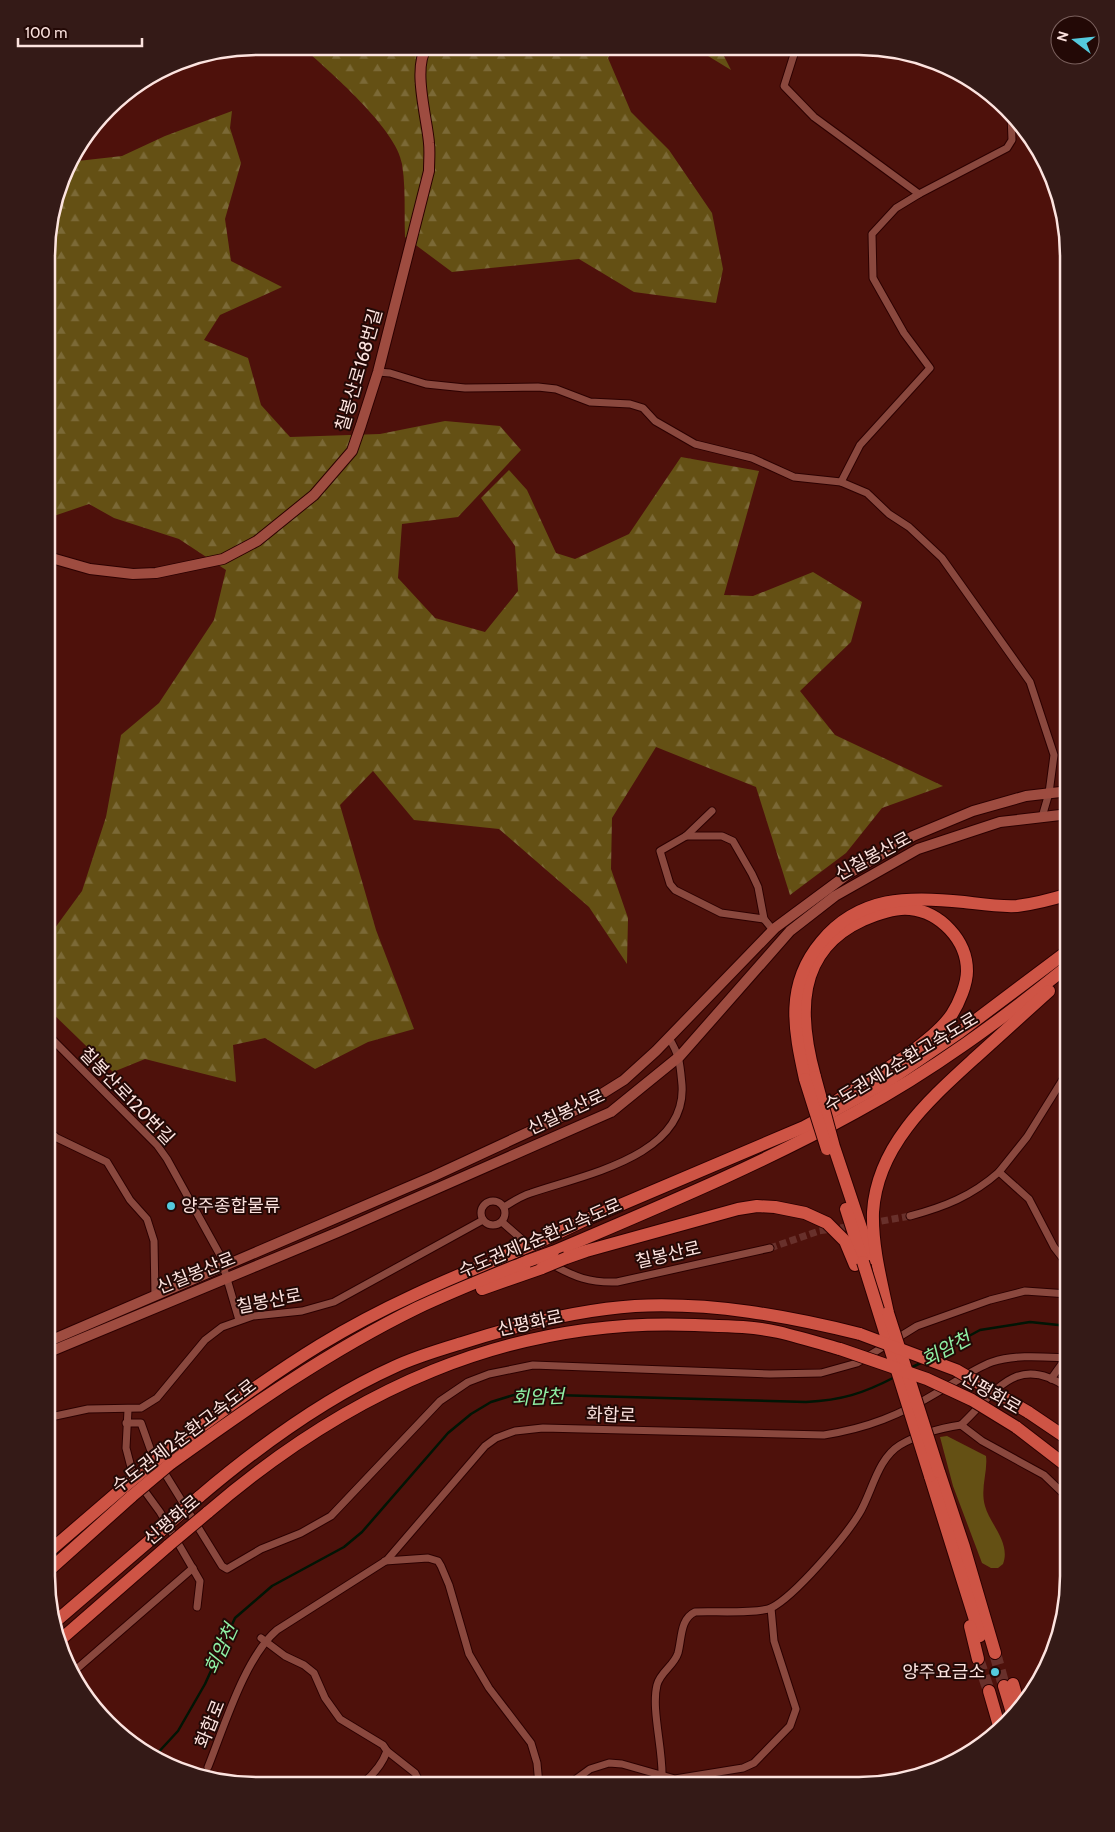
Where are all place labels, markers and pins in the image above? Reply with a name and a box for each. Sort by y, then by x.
place label: 양주종합물류 [181,1195,280,1217]
marker: 양주종합물류 [165,1200,177,1212]
place label: 양주요금소 [902,1661,985,1683]
marker: 양주요금소 [989,1666,1001,1678]

